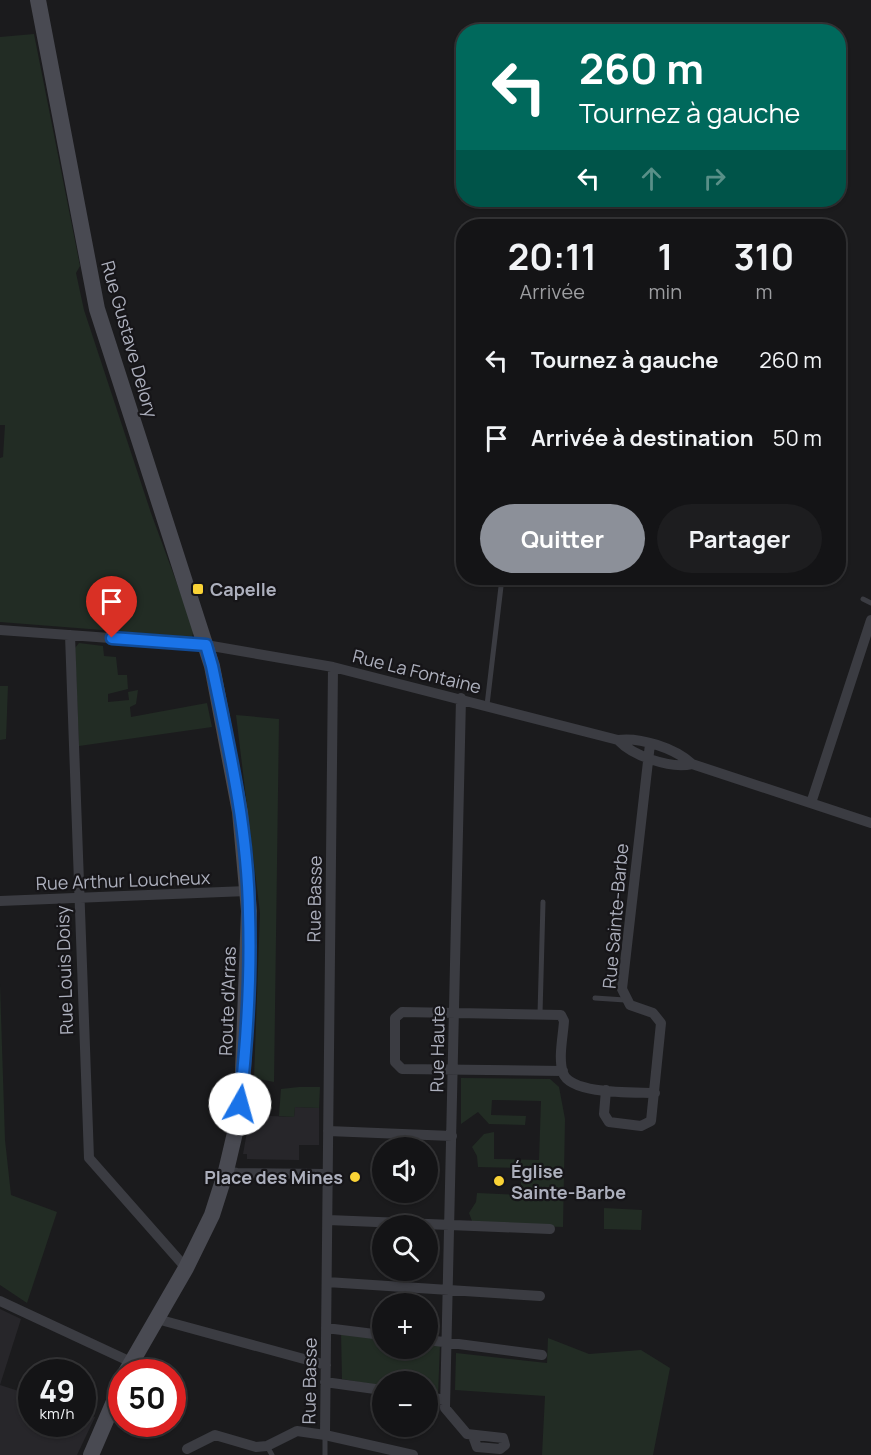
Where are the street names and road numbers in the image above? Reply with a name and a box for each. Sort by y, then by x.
street label: Rue Gustave Delory [96,258,164,421]
street label: Rue La Fontaine [350,643,484,699]
street label: Rue Sainte-Barbe [597,842,633,990]
street label: Rue Basse [301,855,327,943]
street label: Rue Arthur Loucheux [35,865,211,895]
street label: Rue Louis Doisy [50,904,78,1035]
street label: Route d'Arras [213,946,241,1056]
street label: Rue Haute [424,1006,450,1092]
street label: Rue Basse [296,1337,322,1425]

